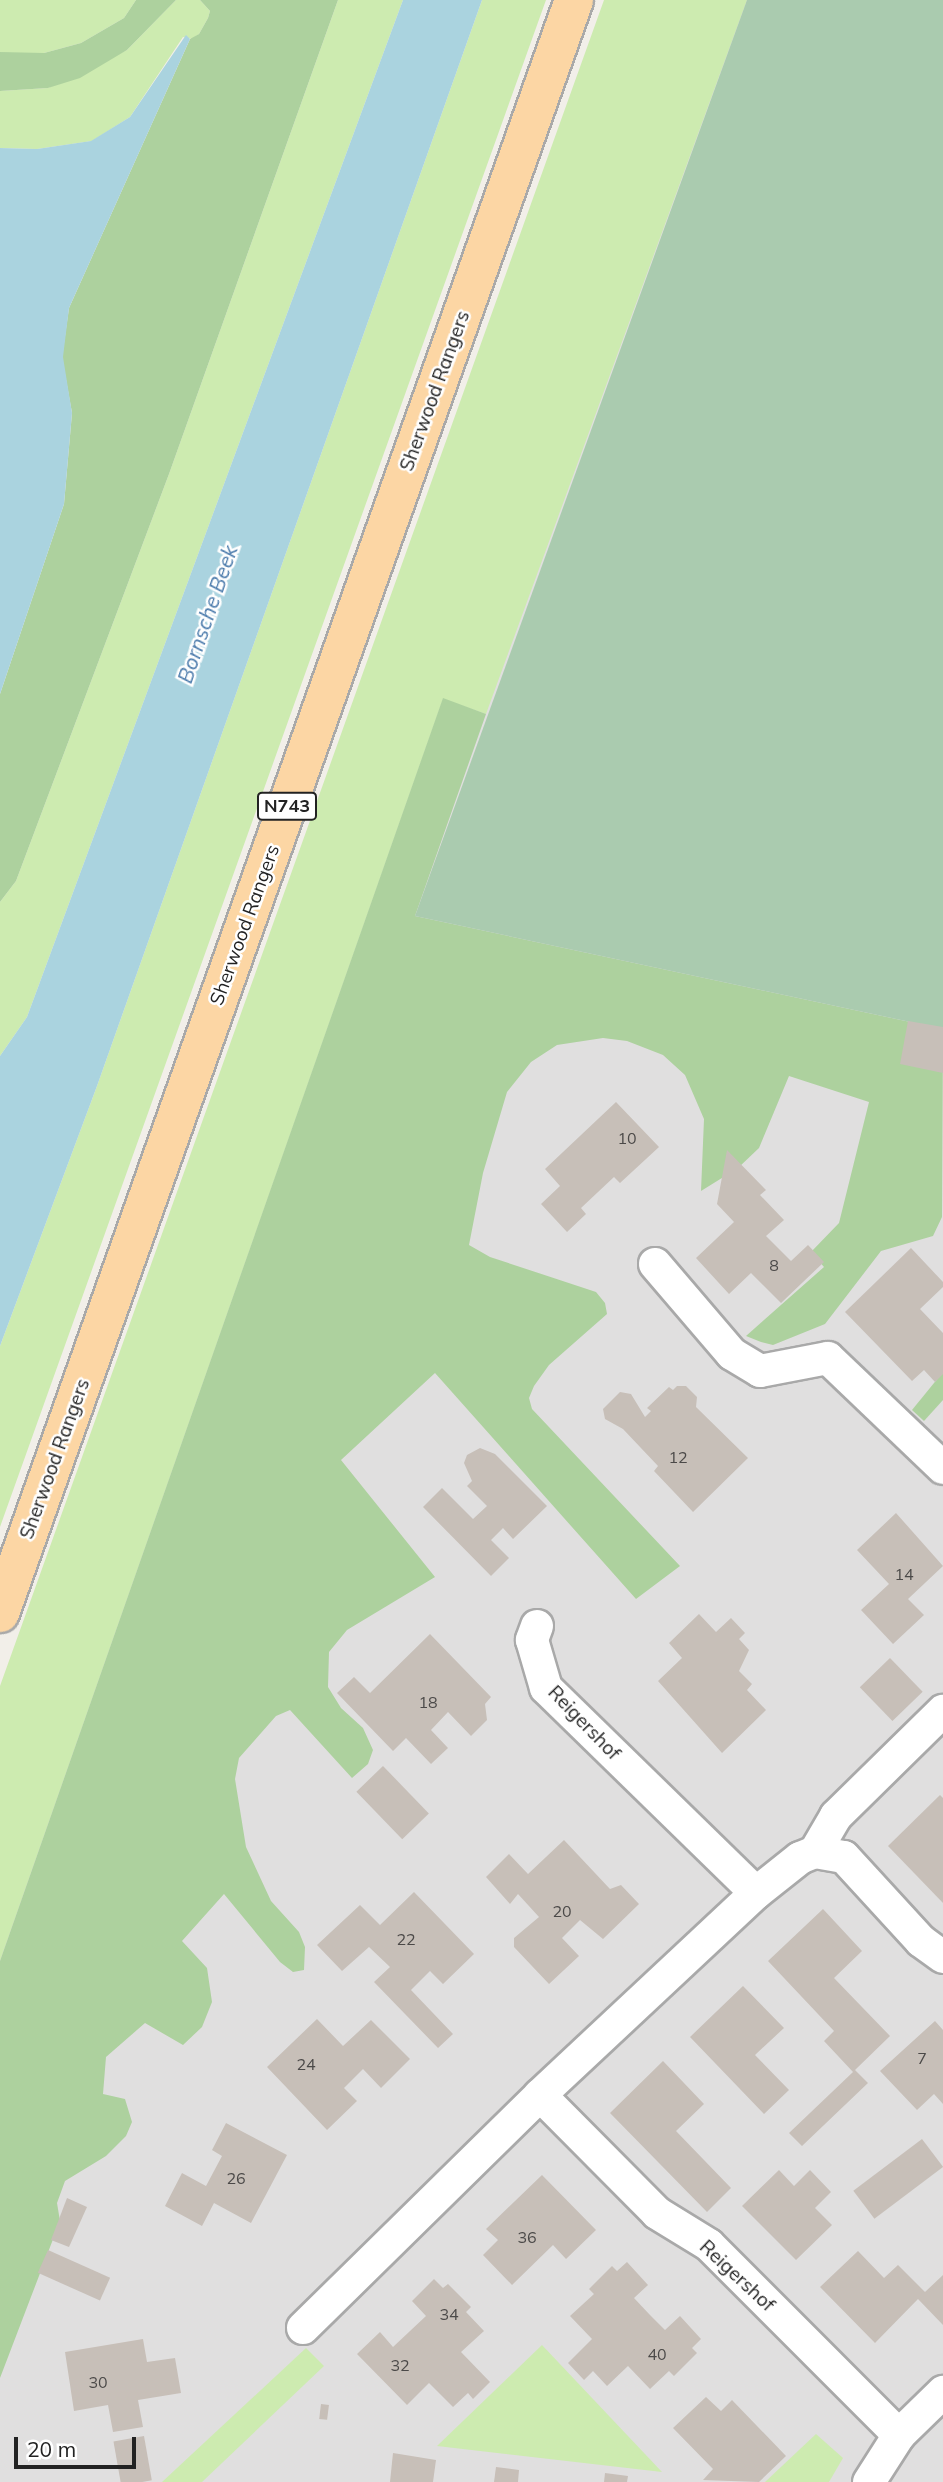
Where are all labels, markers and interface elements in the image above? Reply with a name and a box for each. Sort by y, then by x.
street label: Sherwood Rangers [395,308,475,474]
water label: Bornsche Beek [172,542,242,686]
road number: N743 [256,792,318,820]
street label: Sherwood Rangers [205,842,285,1008]
house number: 10 [617,1128,637,1148]
house number: 8 [769,1255,779,1275]
street label: Sherwood Rangers [15,1376,95,1542]
house number: 12 [668,1447,688,1467]
house number: 14 [894,1564,914,1584]
street label: Reigershof [543,1681,625,1765]
house number: 18 [418,1692,438,1712]
house number: 20 [552,1901,572,1921]
house number: 22 [396,1929,416,1949]
house number: 7 [917,2048,927,2068]
house number: 24 [296,2054,316,2074]
house number: 26 [226,2168,246,2188]
house number: 36 [517,2227,537,2247]
street label: Reigershof [695,2236,779,2316]
house number: 34 [439,2304,459,2324]
house number: 40 [647,2344,667,2364]
house number: 32 [390,2355,410,2375]
house number: 30 [88,2372,108,2392]
scale bar [18,2422,140,2466]
text: 20 m [27,2436,76,2462]

